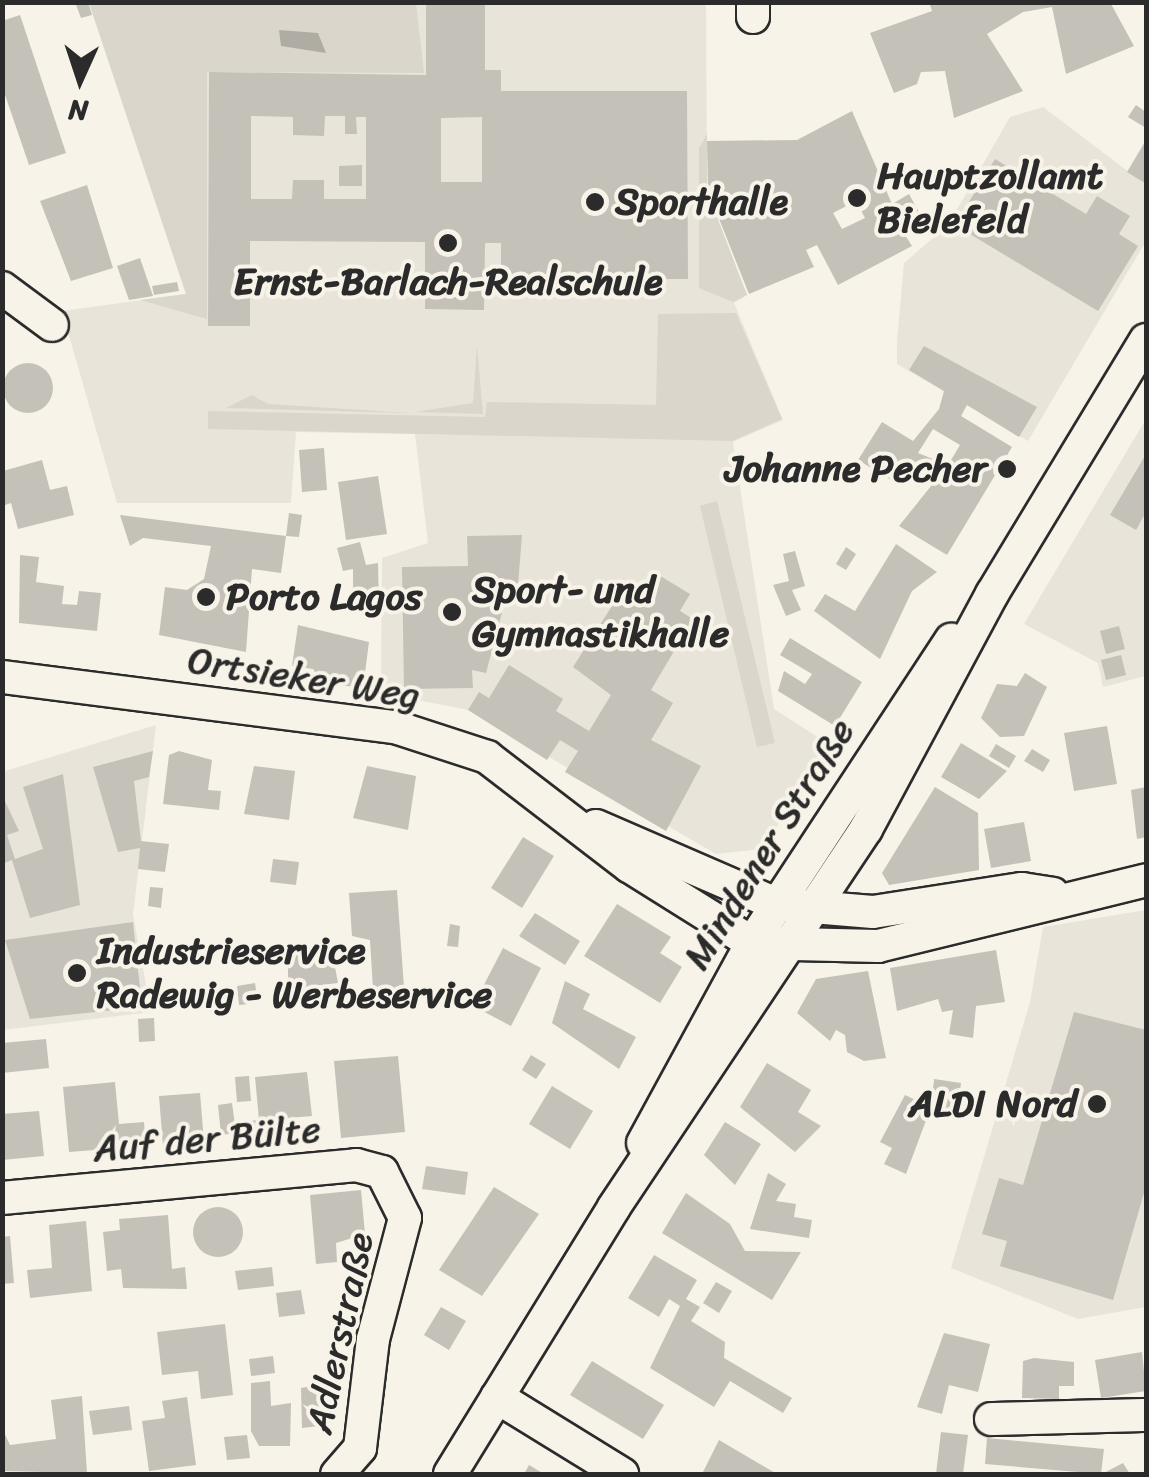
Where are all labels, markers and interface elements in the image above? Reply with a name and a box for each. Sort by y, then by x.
north arrow [30,30,130,130]
text: N [67,85,89,135]
place label: Hauptzollamt Bielefeld [877,153,1103,242]
place label: Sporthalle [615,179,788,225]
marker: Hauptzollamt Bielefeld [846,187,868,209]
marker: Sporthalle [584,191,606,213]
marker: Ernst-Barlach-Realschule [437,232,459,254]
place label: Ernst-Barlach-Realschule [233,259,663,305]
place label: Johanne Pecher [725,446,987,492]
marker: Johanne Pecher [996,458,1018,480]
place label: Sport- und Gymnastikhalle [472,567,729,656]
place label: Porto Lagos [226,574,422,620]
marker: Porto Lagos [195,586,217,608]
marker: Sport- und Gymnastikhalle [441,601,463,623]
street label: Ortsieker Weg [185,637,423,719]
street label: Mindener Straße [674,710,864,978]
place label: Industrieservice Radewig - Werbeservice [97,928,492,1018]
marker: Industrieservice Radewig - Werbeservice [66,962,88,984]
place label: ALDI Nord [909,1081,1077,1127]
marker: ALDI Nord [1086,1093,1108,1115]
street label: Auf der Bülte [91,1106,323,1172]
street label: Adlerstraße [296,1228,384,1438]

